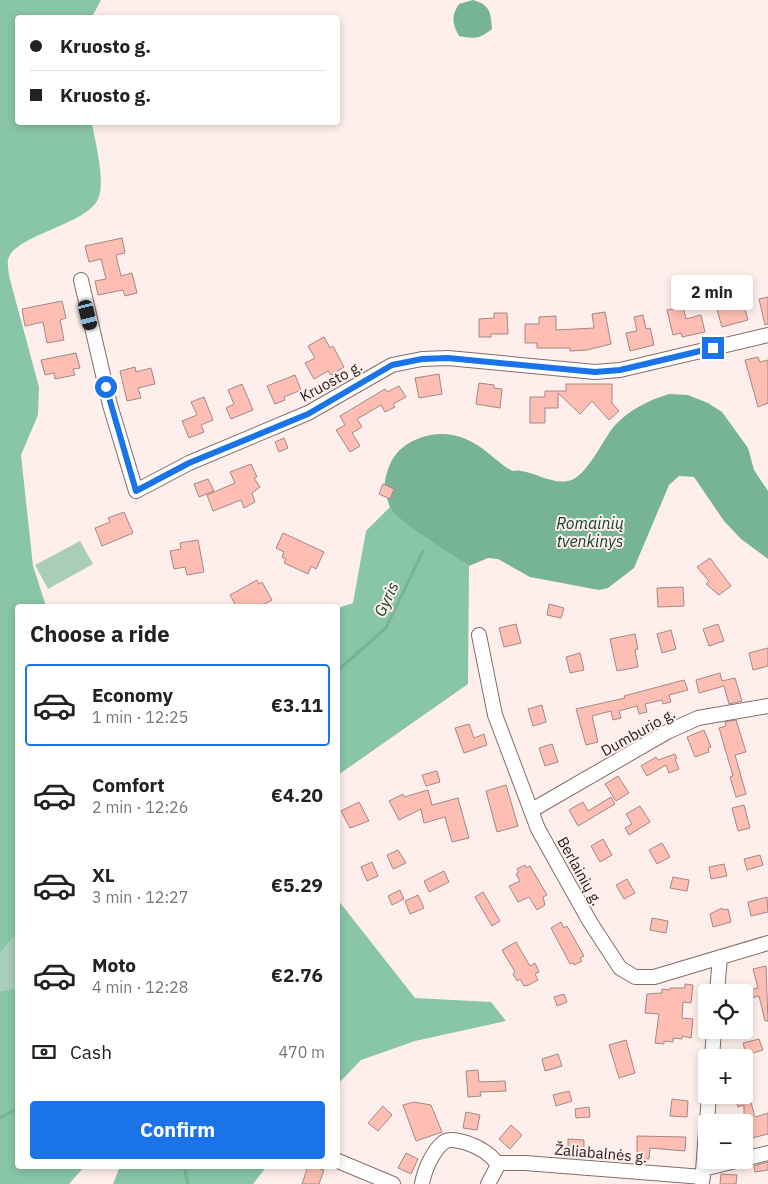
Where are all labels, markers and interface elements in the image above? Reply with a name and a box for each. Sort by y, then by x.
text: Kruosto g. [60,34,151,58]
text: Kruosto g. [60,83,151,107]
callout: 2 min [672,276,754,310]
text: 2 min [691,282,733,302]
car [77,299,98,331]
route end [702,337,724,359]
street label: Kruosto g. [297,356,365,406]
route start [95,376,117,398]
water label: Romainių tvenkinys [556,513,624,551]
water label: Gyris [369,579,403,619]
text: Choose a ride [30,619,170,648]
icon: car [32,683,77,728]
text: Economy [92,683,173,707]
text: €3.11 [271,693,323,717]
street label: Dumburio g. [597,704,679,760]
text: 1 min · 12:25 [92,707,188,727]
icon: car [32,773,77,818]
text: Comfort [92,773,165,797]
text: €4.20 [271,783,323,807]
text: 2 min · 12:26 [92,797,188,817]
street label: Berlainių g. [553,833,607,909]
icon: car [32,863,77,908]
text: XL [92,863,115,887]
text: €5.29 [271,873,323,897]
text: 3 min · 12:27 [92,887,188,907]
icon: car [32,953,77,998]
text: Moto [92,953,136,977]
text: €2.76 [271,963,323,987]
text: 4 min · 12:28 [92,977,188,997]
map controls [698,984,753,1169]
button: locate [698,984,753,1039]
icon: cash [30,1038,58,1066]
text: Cash [70,1040,112,1064]
text: 470 m [278,1042,325,1062]
button: + [698,1049,753,1104]
button: Confirm [30,1101,325,1159]
button: − [698,1114,753,1169]
street label: Žaliabalnės g. [554,1139,648,1167]

